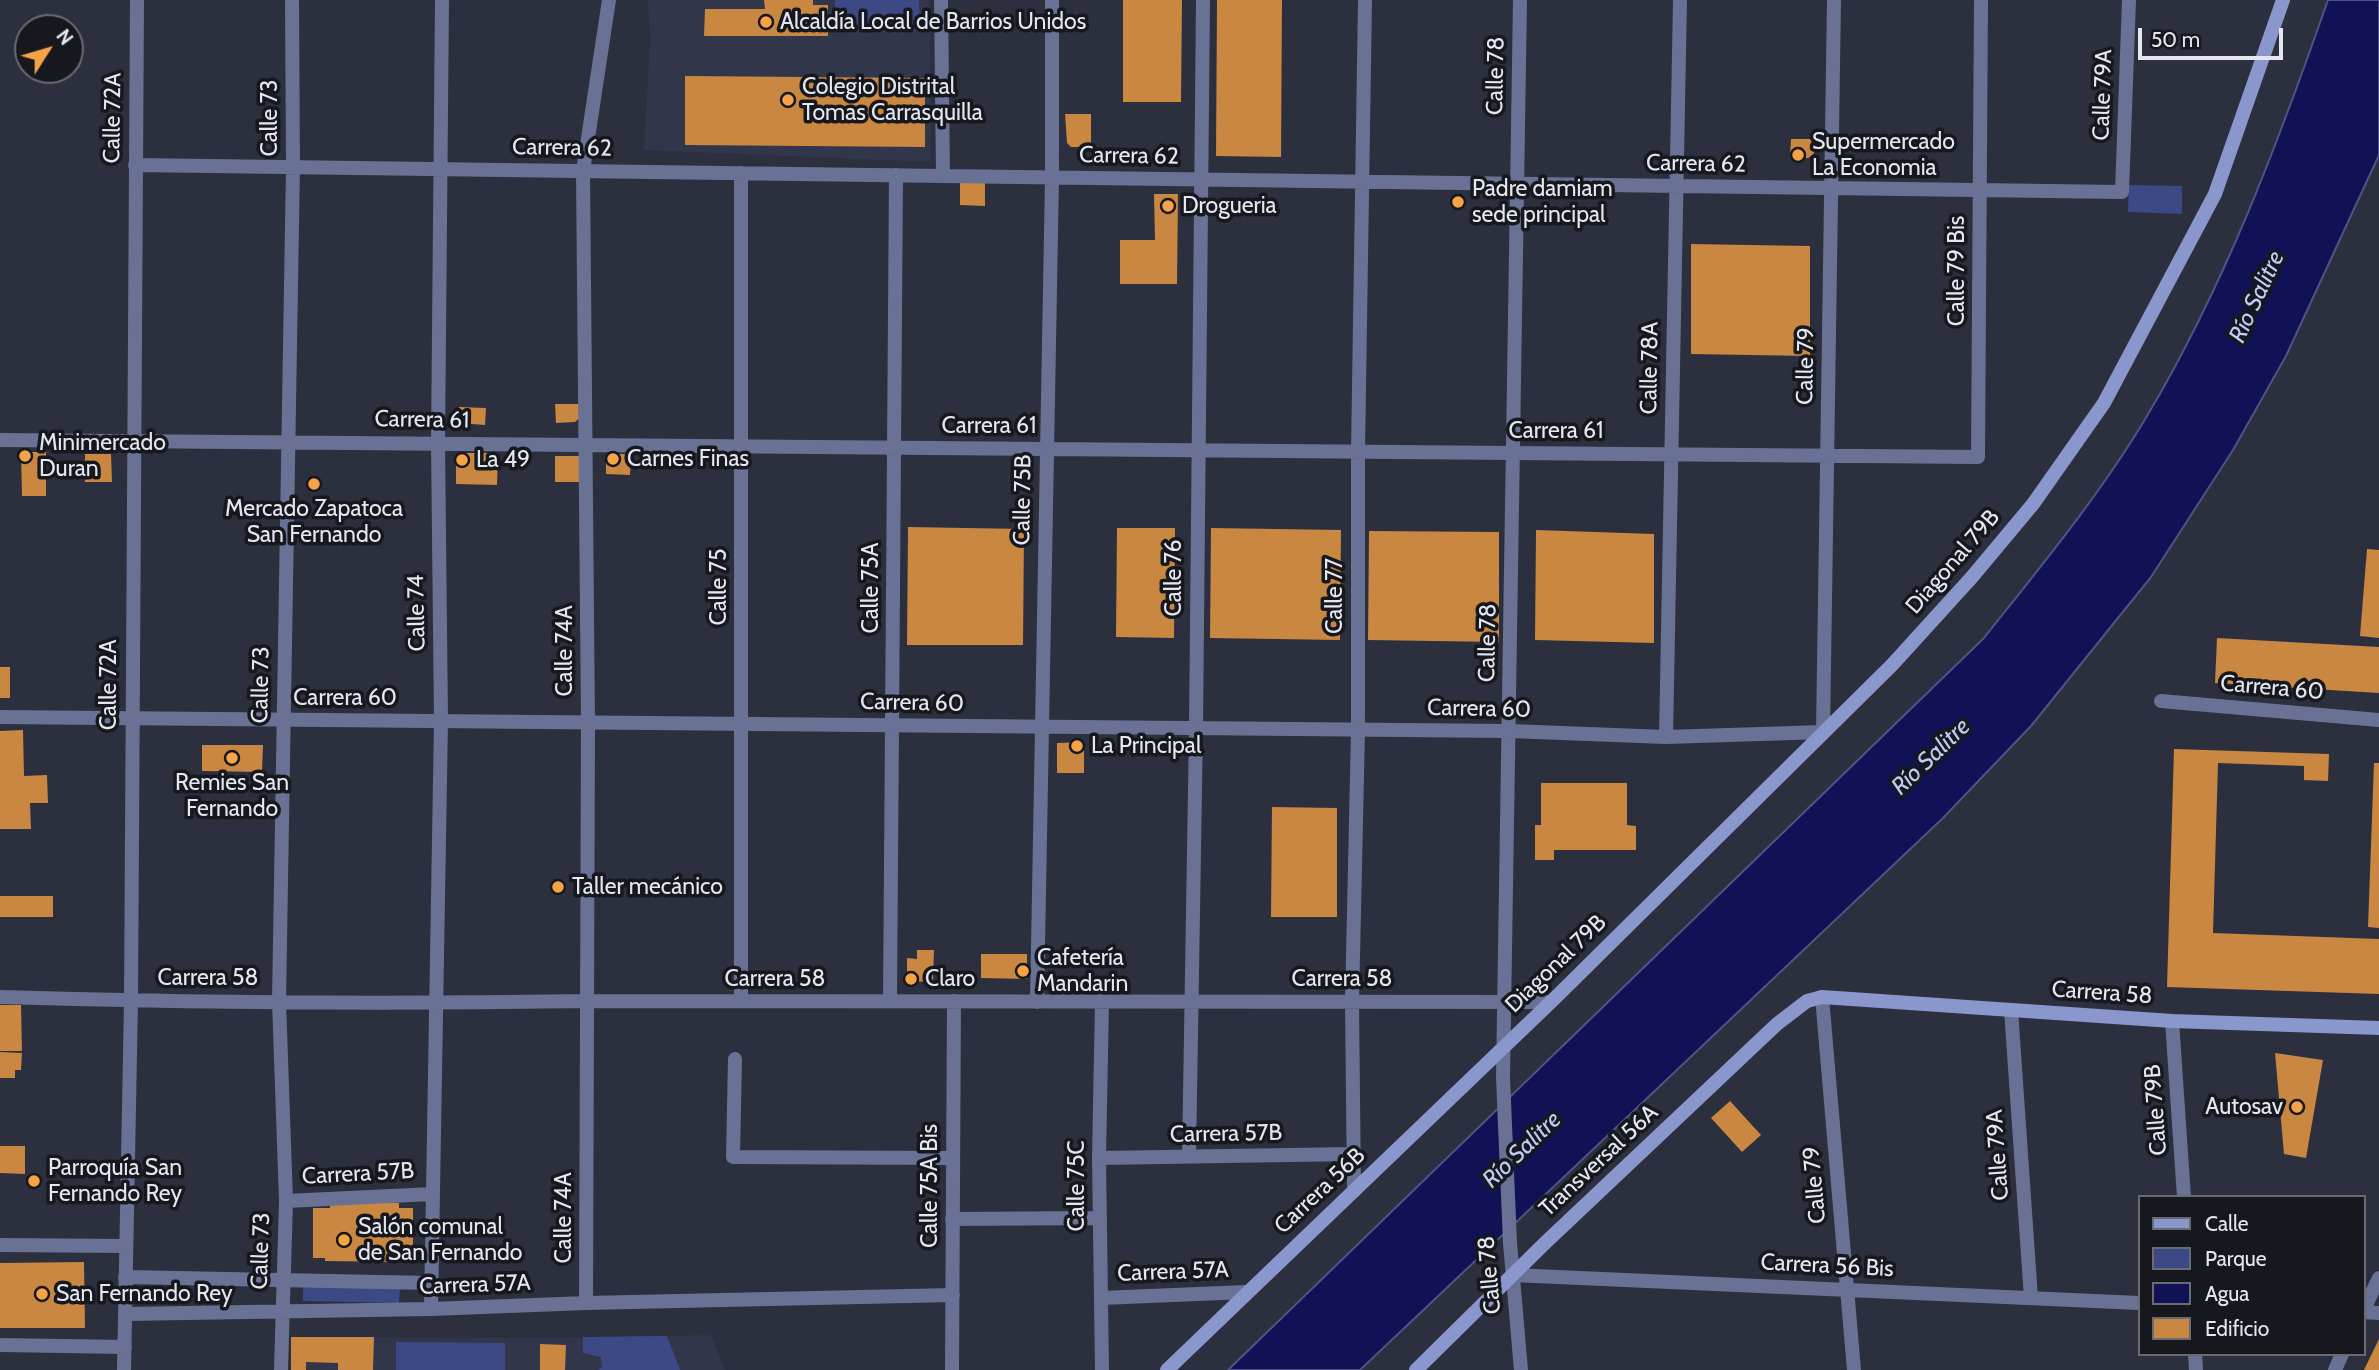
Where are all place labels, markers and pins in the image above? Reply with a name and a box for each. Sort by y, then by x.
place label: Alcaldía Local de Barrios Unidos [780,8,1086,36]
marker: Alcaldía Local de Barrios Unidos [758,14,774,30]
place label: Colegio Distrital Tomas Carrasquilla [802,73,983,127]
marker: Colegio Distrital Tomas Carrasquilla [780,92,796,108]
place label: Supermercado La Economia [1812,128,1955,182]
marker: Supermercado La Economia [1790,147,1806,163]
place label: Padre damiam sede principal [1472,175,1613,229]
place label: Drogueria [1182,192,1277,220]
marker: Padre damiam sede principal [1450,194,1466,210]
marker: Drogueria [1160,198,1176,214]
place label: Minimercado Duran [39,429,166,483]
place label: Carnes Finas [627,445,749,473]
place label: La 49 [476,446,530,474]
marker: Minimercado Duran [17,448,33,464]
marker: Carnes Finas [605,451,621,467]
marker: La 49 [454,452,470,468]
marker: Mercado Zapatoca San Fernando [306,476,322,492]
place label: Mercado Zapatoca San Fernando [225,495,403,549]
place label: La Principal [1091,732,1201,760]
marker: La Principal [1069,738,1085,754]
marker: Remies San Fernando [224,750,240,766]
place label: Remies San Fernando [175,769,289,823]
place label: Taller mecánico [572,873,723,901]
marker: Taller mecánico [550,879,566,895]
place label: Cafetería Mandarin [1037,944,1128,998]
marker: Cafetería Mandarin [1015,963,1031,979]
place label: Claro [925,965,975,993]
marker: Claro [903,971,919,987]
place label: Autosav [2205,1093,2283,1121]
marker: Autosav [2289,1099,2305,1115]
place label: Parroquía San Fernando Rey [48,1154,182,1208]
marker: Parroquía San Fernando Rey [26,1173,42,1189]
place label: Salón comunal de San Fernando [358,1213,522,1267]
marker: Salón comunal de San Fernando [336,1232,352,1248]
place label: San Fernando Rey [56,1280,233,1308]
marker: San Fernando Rey [34,1286,50,1302]

